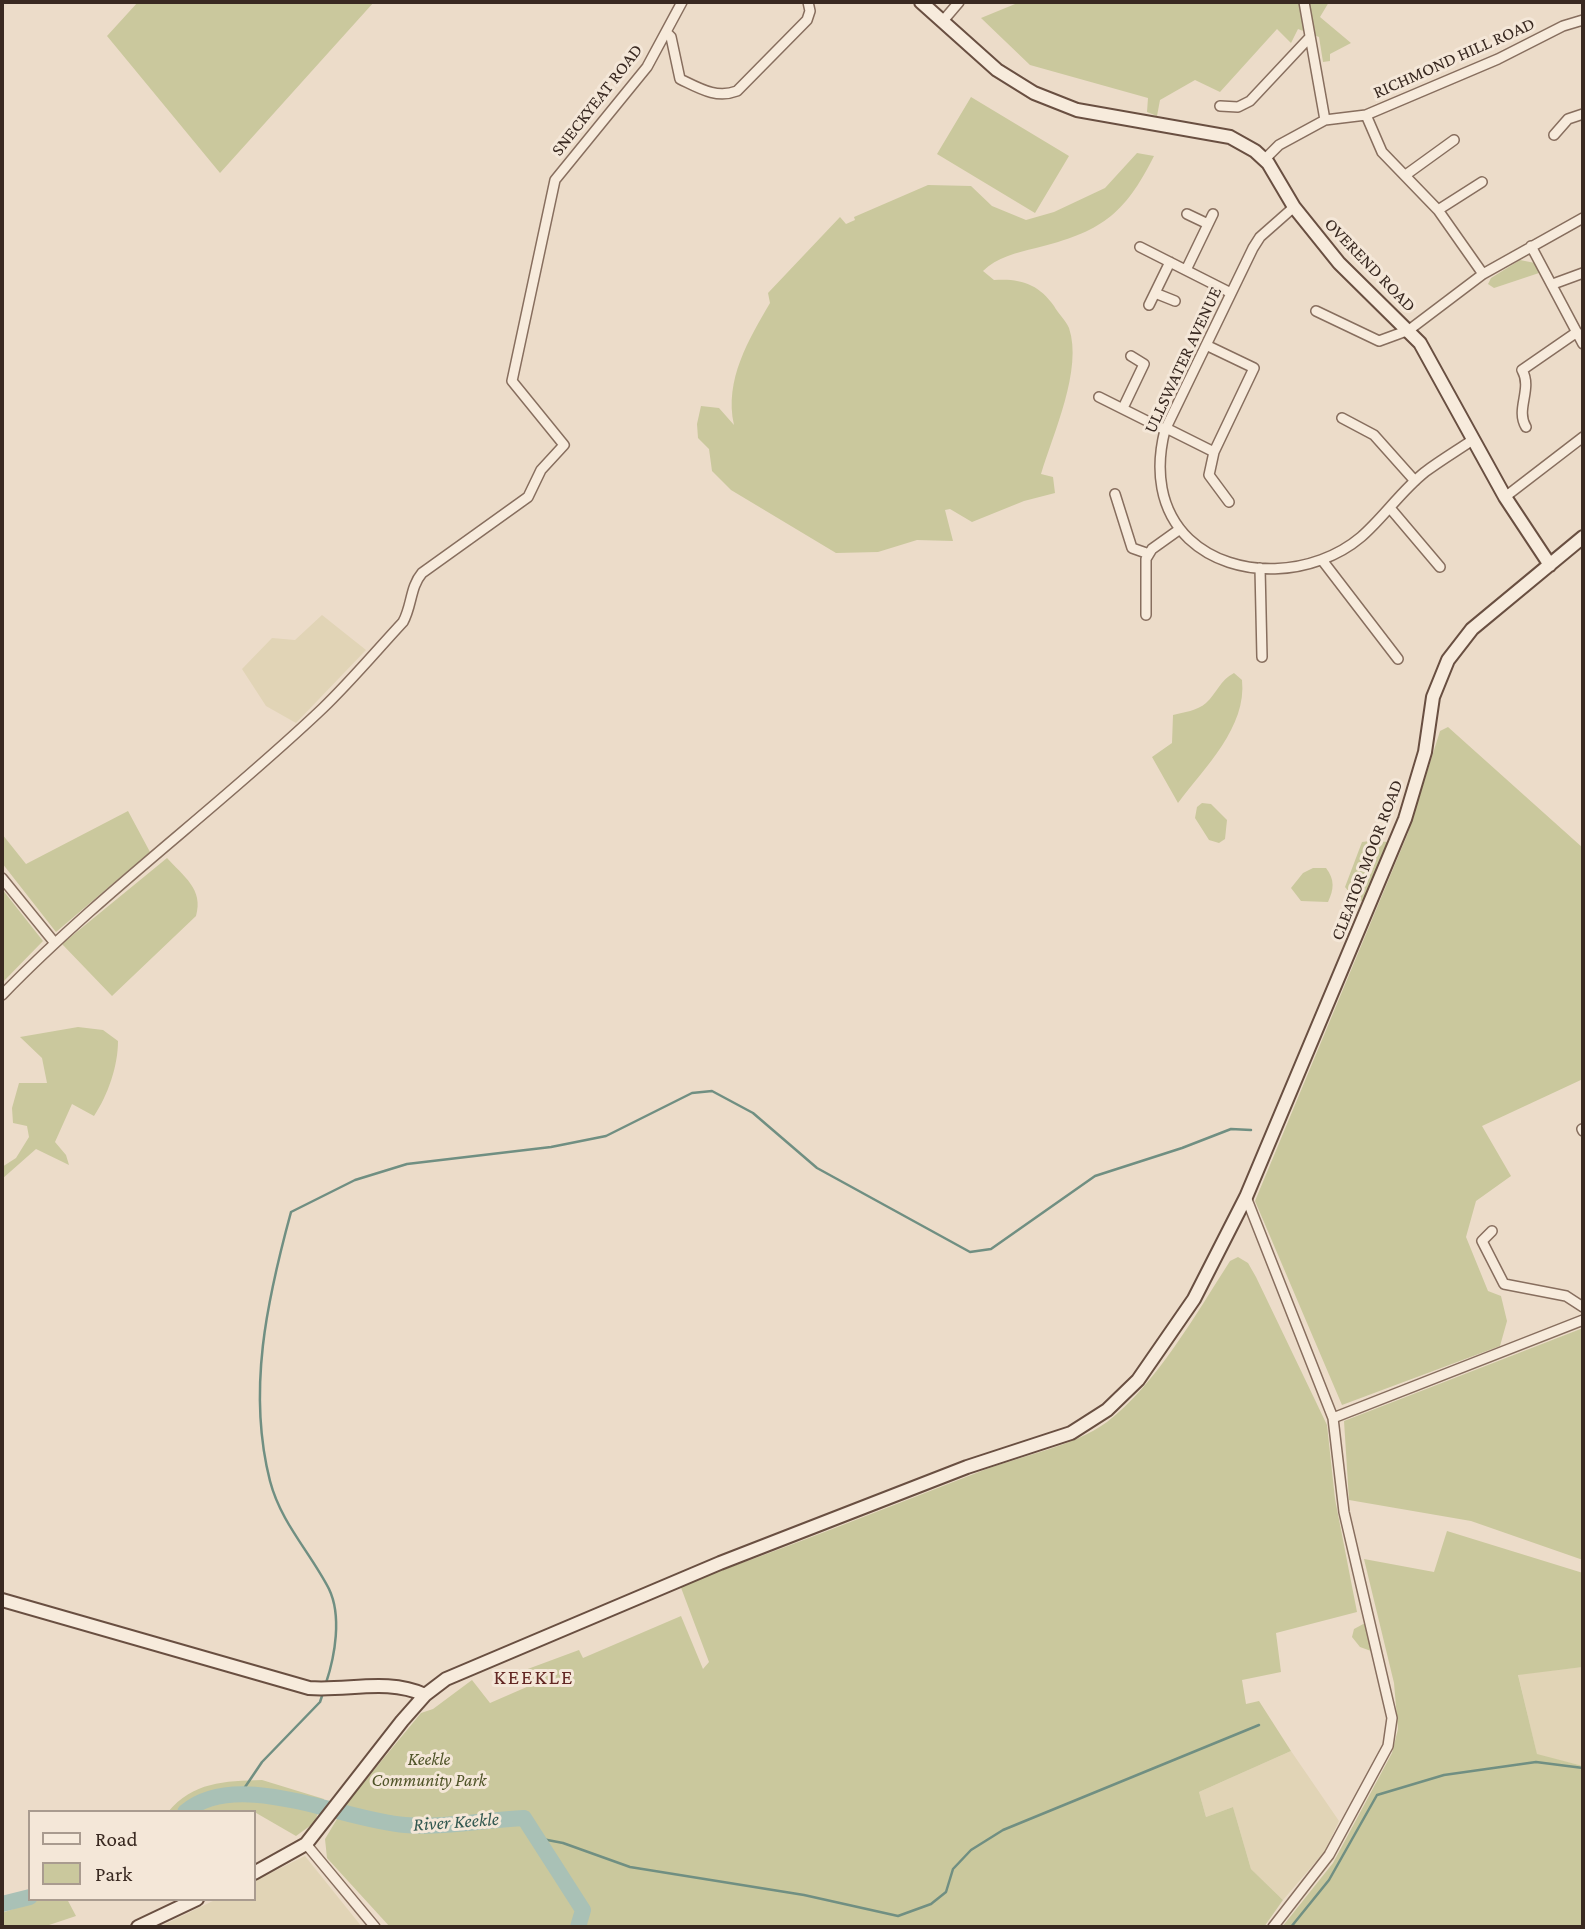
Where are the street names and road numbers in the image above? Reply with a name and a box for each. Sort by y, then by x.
street label: RICHMOND HILL ROAD [1370,13,1538,103]
street label: SNECKYEAT ROAD [547,40,647,160]
street label: OVEREND ROAD [1320,213,1420,317]
street label: ULLSWATER AVENUE [1140,283,1226,437]
street label: CLEATOR MOOR ROAD [1326,777,1408,943]

